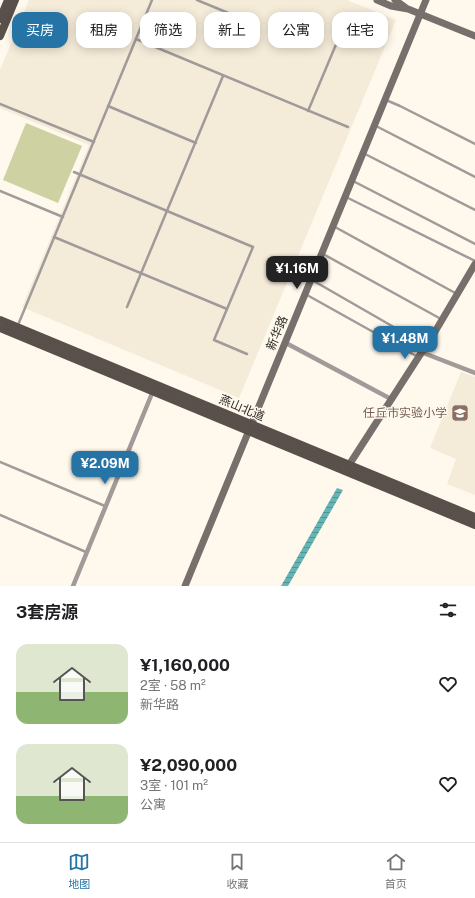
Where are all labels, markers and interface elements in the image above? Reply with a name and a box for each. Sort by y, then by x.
chip: 买房 [12,12,68,48]
chip: 租房 [76,12,132,48]
chip: 筛选 [140,12,196,48]
chip: 新上 [204,12,260,48]
chip: 公寓 [268,12,324,48]
chip: 住宅 [332,12,388,48]
pin: ¥1.16M [264,256,330,290]
text: ¥1.16M [275,261,319,276]
street label: 新华路 [264,314,290,352]
pin: ¥1.48M [372,326,438,360]
text: ¥1.48M [382,331,428,346]
street label: 燕山北道 [217,392,267,424]
school or university icon: 任丘市实验小学 [450,403,470,423]
place label: 任丘市实验小学 [363,406,447,420]
pin: ¥2.09M [72,451,138,485]
text: ¥2.09M [80,456,130,471]
icon: filters [437,599,459,621]
text: 3套房源 [16,602,78,622]
text: ¥1,160,000 [140,655,230,675]
icon: home [48,660,96,708]
icon: heart [437,673,459,695]
text: 2室 · 58 m² [140,678,206,693]
text: 新华路 [140,697,179,712]
text: ¥2,090,000 [140,755,237,775]
icon: home [48,760,96,808]
icon: heart [437,773,459,795]
text: 3室 · 101 m² [140,778,208,793]
text: 公寓 [140,797,166,812]
tab: 地图 [68,851,90,891]
tab: 收藏 [226,851,248,891]
tab: 首页 [385,851,407,891]

